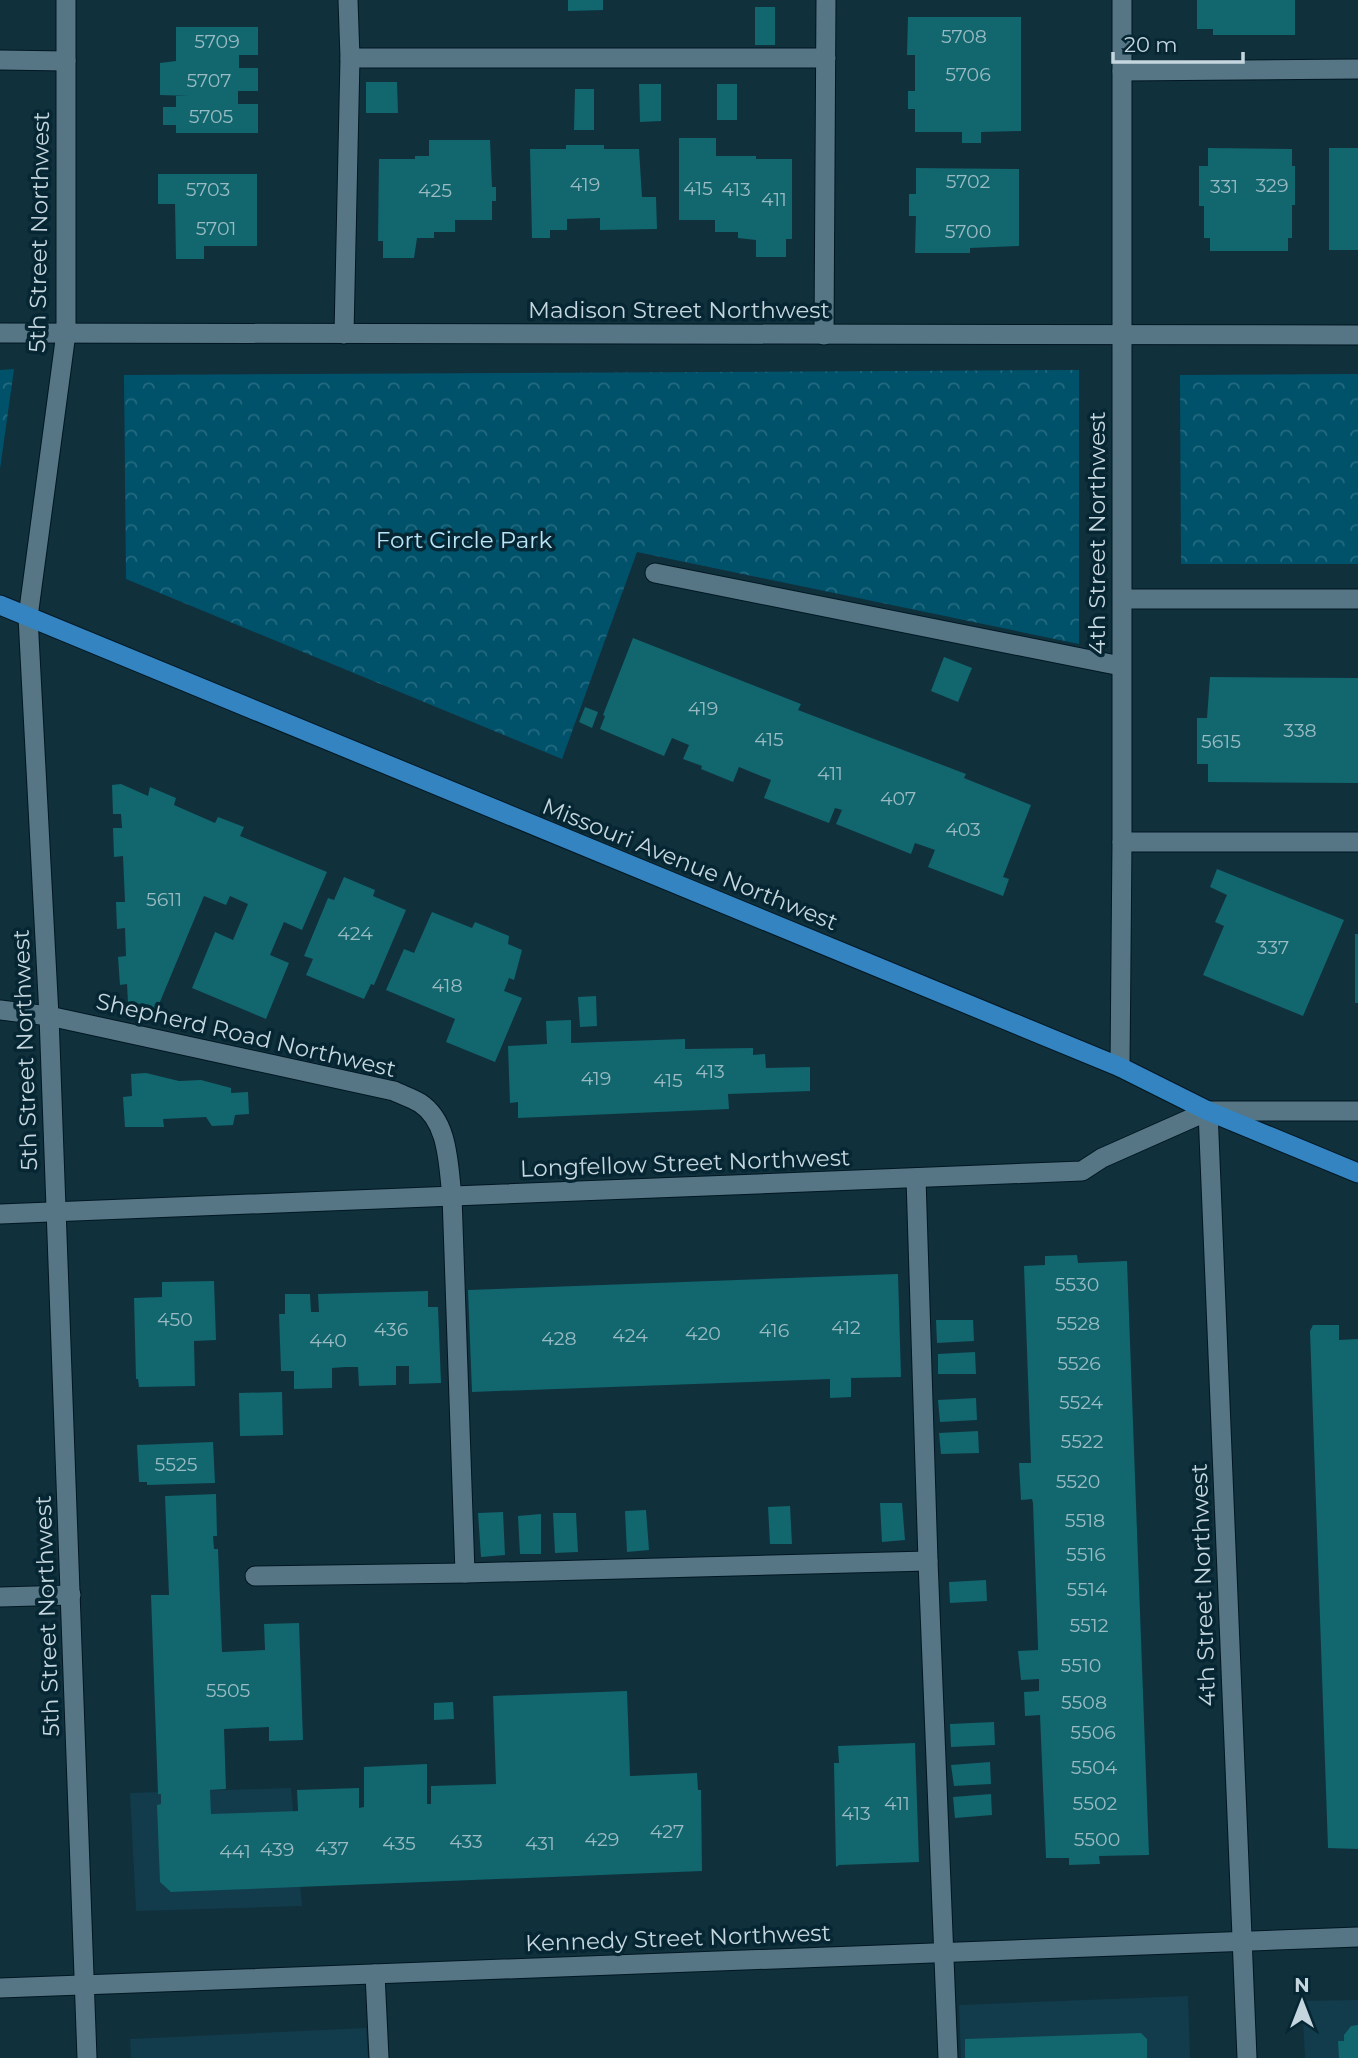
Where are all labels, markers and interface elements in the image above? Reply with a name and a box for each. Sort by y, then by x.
scale bar [1113,21,1242,65]
house number: 5708 [941,25,987,48]
house number: 5709 [194,30,240,53]
text: 20 m [1124,32,1178,57]
house number: 5706 [945,63,991,86]
house number: 5707 [187,69,231,92]
house number: 5705 [189,105,234,128]
street label: 5th Street Northwest [23,111,55,353]
house number: 5702 [946,170,991,193]
house number: 419 [570,173,600,196]
house number: 329 [1256,174,1288,197]
house number: 331 [1210,175,1238,198]
house number: 415 [683,177,713,200]
house number: 5703 [186,178,230,201]
house number: 413 [721,178,751,201]
house number: 425 [418,179,452,202]
house number: 411 [761,188,787,211]
house number: 5701 [196,217,236,240]
house number: 5700 [945,220,991,243]
street label: Madison Street Northwest [528,296,830,324]
street label: 4th Street Northwest [1083,411,1111,655]
park label: Fort Circle Park [376,526,552,554]
house number: 419 [688,697,718,720]
house number: 338 [1283,719,1317,742]
house number: 415 [754,728,784,751]
house number: 5615 [1201,730,1241,753]
house number: 411 [817,762,843,785]
house number: 407 [880,787,916,810]
street label: Missouri Avenue Northwest [538,792,842,936]
house number: 403 [945,818,981,841]
house number: 5611 [146,888,182,911]
house number: 424 [337,922,373,945]
street label: 5th Street Northwest [7,929,43,1171]
house number: 337 [1257,936,1289,959]
house number: 418 [431,974,463,997]
street label: Shepherd Road Northwest [93,987,399,1083]
house number: 413 [695,1060,725,1083]
house number: 419 [581,1067,611,1090]
house number: 415 [653,1069,683,1092]
street label: Longfellow Street Northwest [519,1143,851,1183]
house number: 5530 [1055,1273,1099,1296]
house number: 450 [157,1308,193,1331]
house number: 5528 [1056,1312,1100,1335]
house number: 412 [831,1316,861,1339]
house number: 436 [374,1318,408,1341]
house number: 416 [759,1319,789,1342]
house number: 420 [685,1322,721,1345]
house number: 424 [612,1324,648,1347]
house number: 428 [541,1327,577,1350]
house number: 440 [309,1329,347,1352]
house number: 5526 [1057,1352,1101,1375]
house number: 5524 [1059,1391,1104,1414]
house number: 5522 [1061,1430,1104,1453]
house number: 5525 [155,1453,198,1476]
street label: 4th Street Northwest [1185,1463,1221,1707]
house number: 5520 [1056,1470,1100,1493]
street label: 5th Street Northwest [29,1495,65,1737]
house number: 5518 [1065,1509,1105,1532]
house number: 5516 [1066,1543,1106,1566]
house number: 5514 [1067,1578,1108,1601]
house number: 5512 [1069,1614,1109,1637]
house number: 5510 [1061,1654,1101,1677]
house number: 5505 [206,1679,251,1702]
house number: 5508 [1061,1691,1107,1714]
house number: 5506 [1070,1721,1116,1744]
house number: 5504 [1071,1756,1118,1779]
house number: 411 [884,1792,910,1815]
house number: 5502 [1073,1792,1118,1815]
house number: 413 [841,1802,871,1825]
house number: 427 [650,1820,684,1843]
house number: 429 [585,1828,619,1851]
house number: 5500 [1074,1828,1120,1851]
house number: 433 [449,1830,483,1853]
house number: 435 [382,1832,416,1855]
house number: 431 [525,1832,555,1855]
house number: 437 [315,1837,349,1860]
house number: 439 [260,1838,294,1861]
house number: 441 [219,1840,251,1863]
street label: Kennedy Street Northwest [525,1919,831,1957]
north arrow [1267,1967,1337,2037]
text: N [1294,1974,1310,1997]

